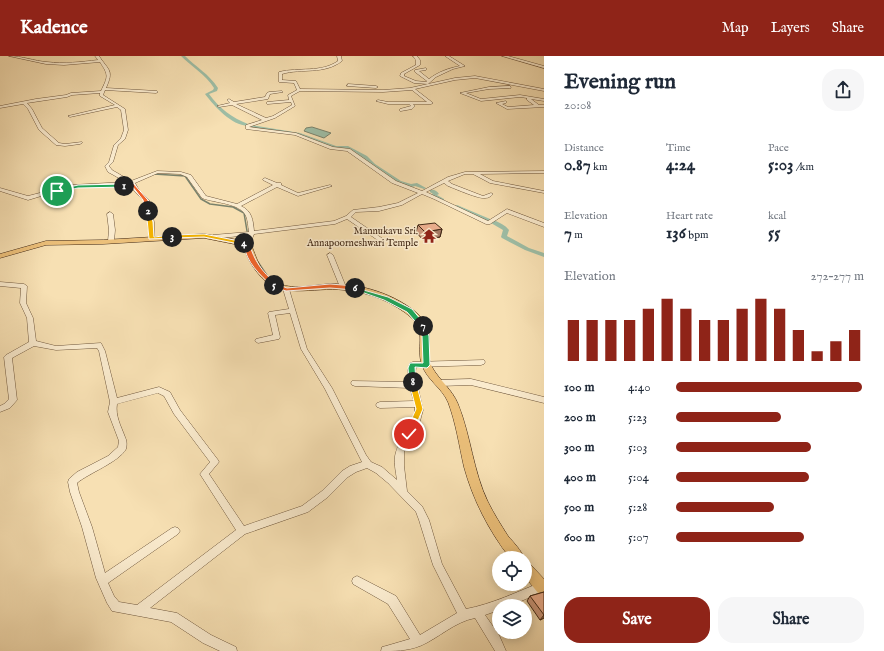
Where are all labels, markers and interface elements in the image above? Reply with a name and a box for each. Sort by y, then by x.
text: Kadence [20,16,88,40]
text: Map [722,19,749,37]
text: Layers [771,19,810,37]
text: Share [832,19,864,37]
text: Evening run [564,68,676,96]
button: share [822,69,864,111]
text: 20:08 [564,97,591,114]
text: Distance [564,141,604,155]
text: Time [666,141,690,155]
text: Pace [768,141,789,155]
text: 0.87 [564,155,591,176]
text: 4:24 [666,155,695,176]
text: 5:03 [768,155,793,176]
text: km [591,160,607,174]
text: /km [793,160,814,174]
pin [40,174,74,208]
pin: 1 [114,176,134,196]
text: 1 [122,179,126,193]
icon: arrive [46,180,68,202]
pin: 2 [138,201,158,221]
text: 2 [145,204,151,218]
text: Elevation [564,209,608,223]
text: Heart rate [666,209,713,223]
text: kcal [768,209,786,223]
text: 7 [564,223,572,244]
text: 136 [666,223,686,244]
text: 55 [768,223,780,244]
place label: Mannukavu Sri. Annapoorneshwari Temple [306,225,418,250]
pin: 3 [162,227,182,247]
temple icon: Mannukavu Sri. Annapoorneshwari Temple [421,228,437,244]
text: m [572,228,583,242]
text: bpm [686,228,709,242]
text: 3 [170,230,174,244]
pin: 4 [234,233,254,253]
text: 4 [241,236,247,250]
text: Elevation [564,268,616,285]
text: 272–277 m [811,268,864,285]
pin: 5 [264,275,284,295]
text: 5 [272,278,276,292]
pin: 6 [345,278,365,298]
text: 6 [353,281,357,295]
pin: 7 [413,316,433,336]
text: 7 [420,319,426,333]
pin: 8 [403,372,423,392]
text: 8 [411,375,415,389]
text: 100 m [564,379,594,396]
text: 4:40 [628,379,651,396]
text: 200 m [564,409,596,426]
text: 5:23 [628,409,647,426]
pin [392,417,426,451]
icon: check [398,423,420,445]
text: 300 m [564,439,595,456]
text: 5:03 [628,439,647,456]
text: 400 m [564,469,596,486]
text: 5:04 [628,469,649,486]
text: 500 m [564,499,594,516]
text: 5:28 [628,499,647,516]
text: 600 m [564,529,595,546]
text: 5:07 [628,529,649,546]
map controls [492,551,532,639]
button: locate [492,551,532,591]
button: Save [564,597,710,643]
button: Share [718,597,864,643]
button: layers [492,599,532,639]

